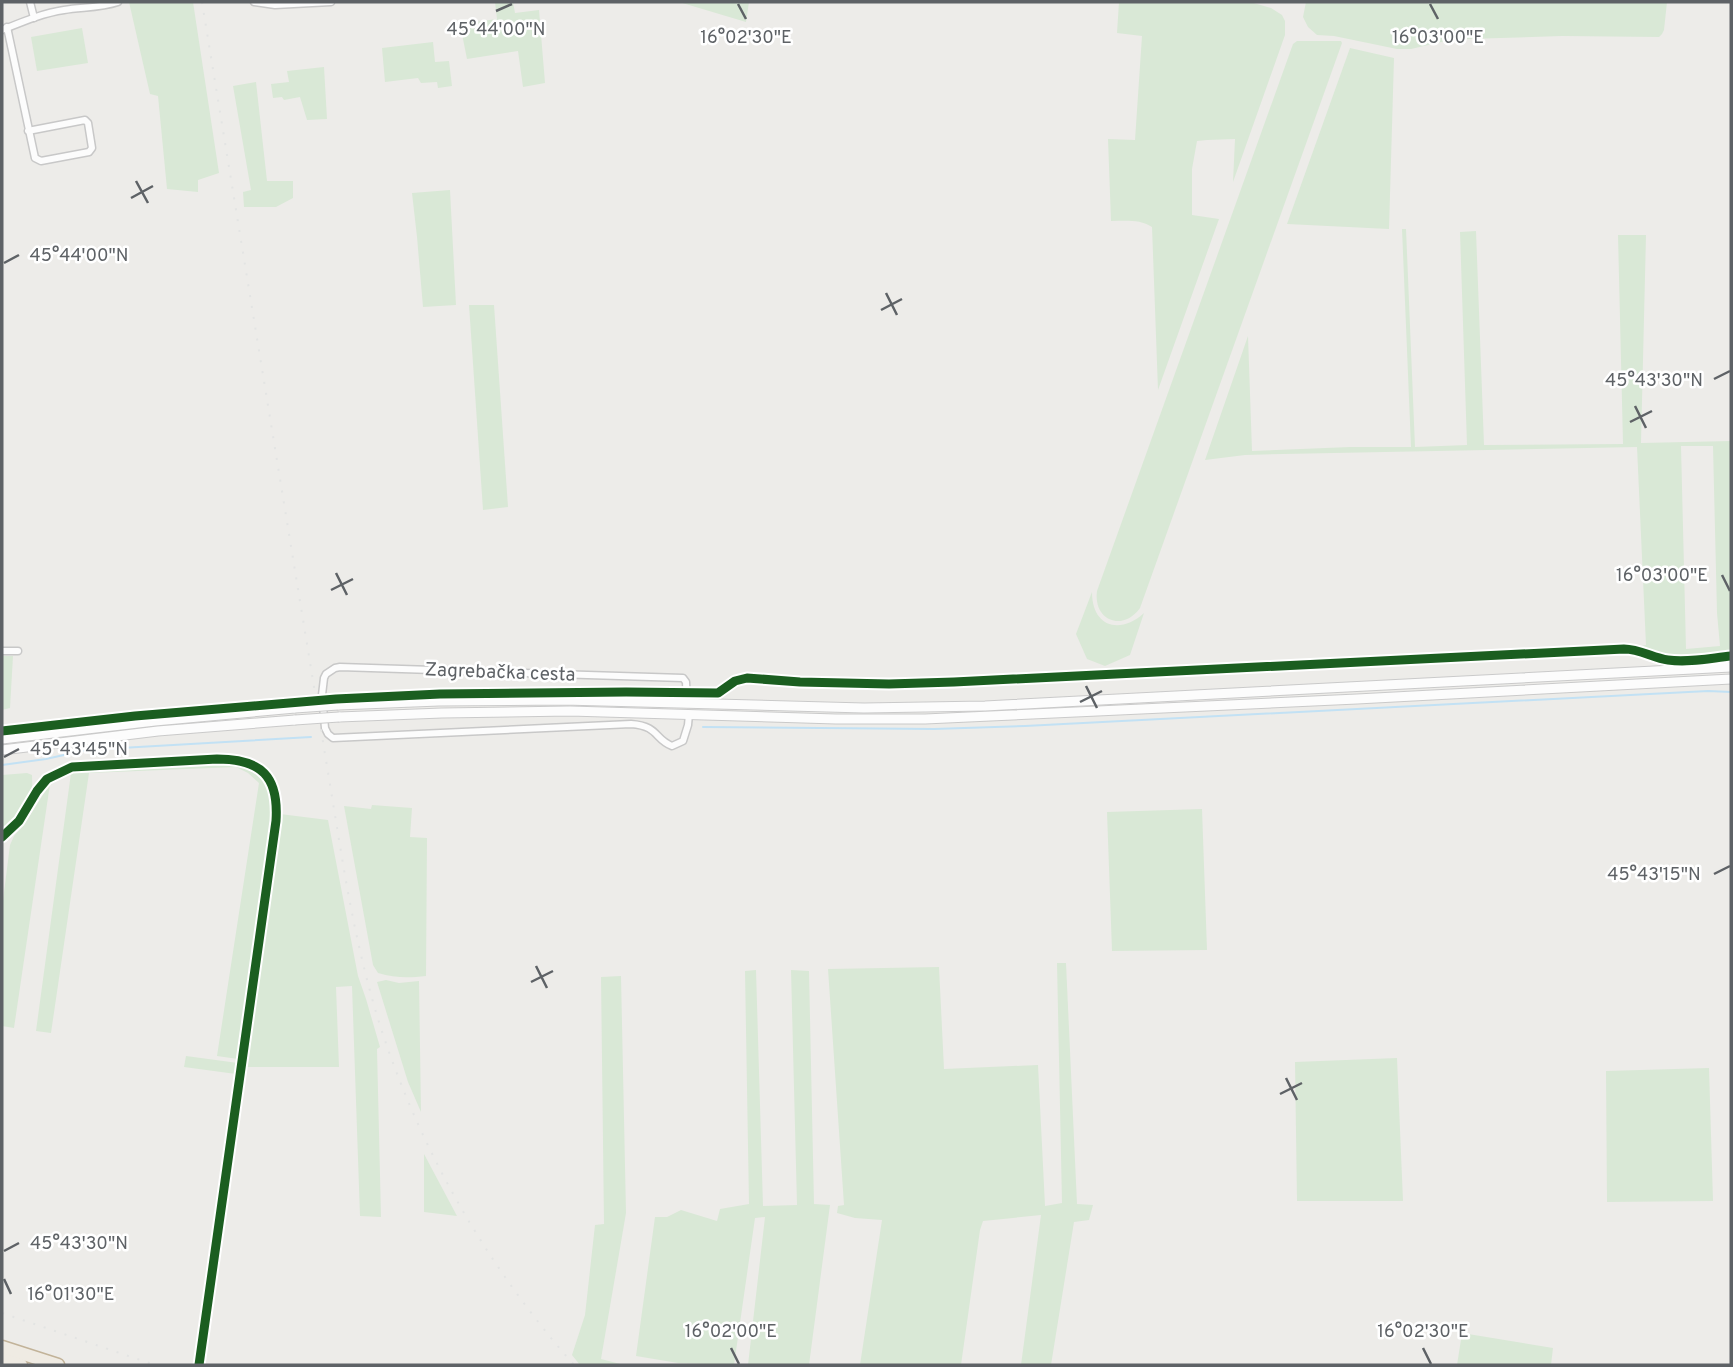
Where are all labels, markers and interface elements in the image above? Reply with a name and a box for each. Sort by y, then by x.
text: 45°44'00"N [447,19,545,42]
text: 16°02'30"E [700,27,792,50]
text: 16°03'00"E [1392,27,1484,50]
text: 45°44'00"N [30,245,128,268]
text: 45°43'30"N [1605,370,1703,393]
text: 16°03'00"E [1616,565,1708,588]
street label: Zagrebačka cesta [424,658,576,688]
text: 45°43'45"N [30,739,128,762]
text: 45°43'15"N [1607,864,1701,887]
text: 45°43'30"N [30,1233,128,1256]
text: 16°01'30"E [27,1284,115,1307]
text: 16°02'00"E [685,1321,777,1344]
text: 16°02'30"E [1377,1321,1469,1344]

